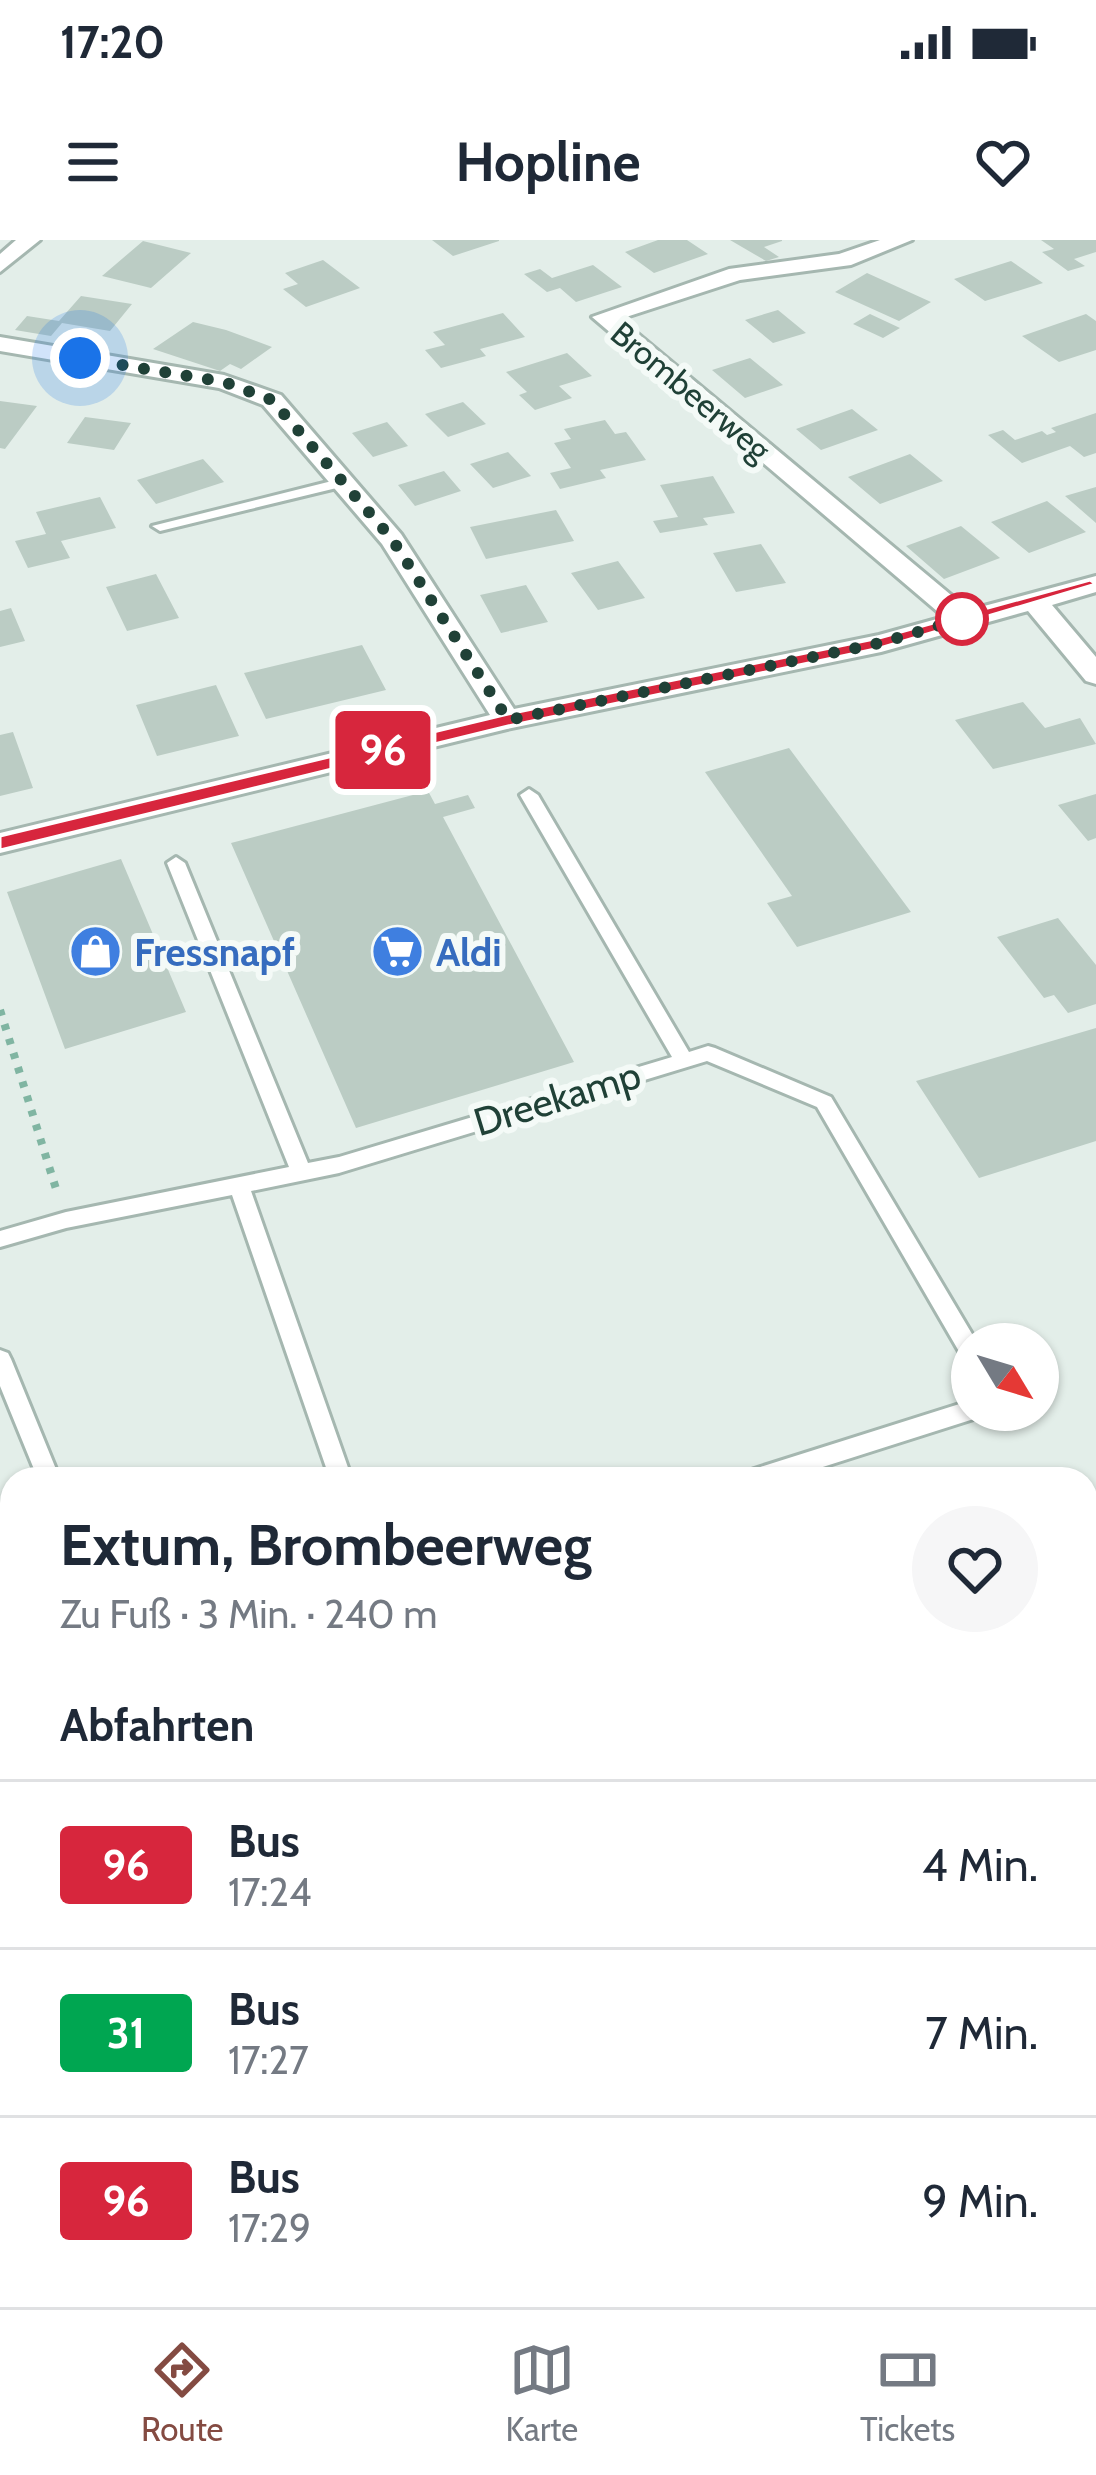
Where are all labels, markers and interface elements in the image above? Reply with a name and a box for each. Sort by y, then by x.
text: 17:20 [60,15,165,69]
icon: menu [60,129,126,195]
text: Hopline [455,129,641,195]
icon: heart [970,129,1036,195]
street label: Brombeerweg [603,313,779,470]
your location [50,328,110,388]
unlabelled marker [937,594,987,644]
line badge: 96 [329,711,437,789]
text: 96 [359,724,407,776]
shop icon: Fressnapf [67,924,123,980]
supermarket icon: Aldi [369,924,425,980]
place label: Fressnapf [134,928,295,976]
place label: Aldi [436,928,502,976]
street label: Dreekamp [468,1050,646,1146]
north arrow [951,1323,1059,1431]
map controls [951,1323,1059,1431]
button: heart [912,1506,1038,1632]
text: Extum, Brombeerweg [60,1510,592,1579]
text: Zu Fuß · 3 Min. · 240 m [60,1590,437,1638]
text: Abfahrten [60,1698,254,1752]
text: Bus [228,1814,300,1868]
text: 4 Min. [922,1838,1038,1892]
text: 96 [102,1839,150,1891]
text: 17:24 [228,1868,311,1916]
text: Bus [228,1982,300,2036]
text: 7 Min. [925,2006,1038,2060]
text: 31 [107,2007,145,2059]
text: 17:27 [228,2036,309,2084]
text: Bus [228,2150,300,2204]
text: 9 Min. [922,2174,1038,2228]
text: 96 [102,2175,150,2227]
text: 17:29 [228,2204,311,2252]
tab: Route [141,2337,224,2449]
tab: Karte [505,2337,578,2449]
tab: Tickets [860,2337,955,2449]

